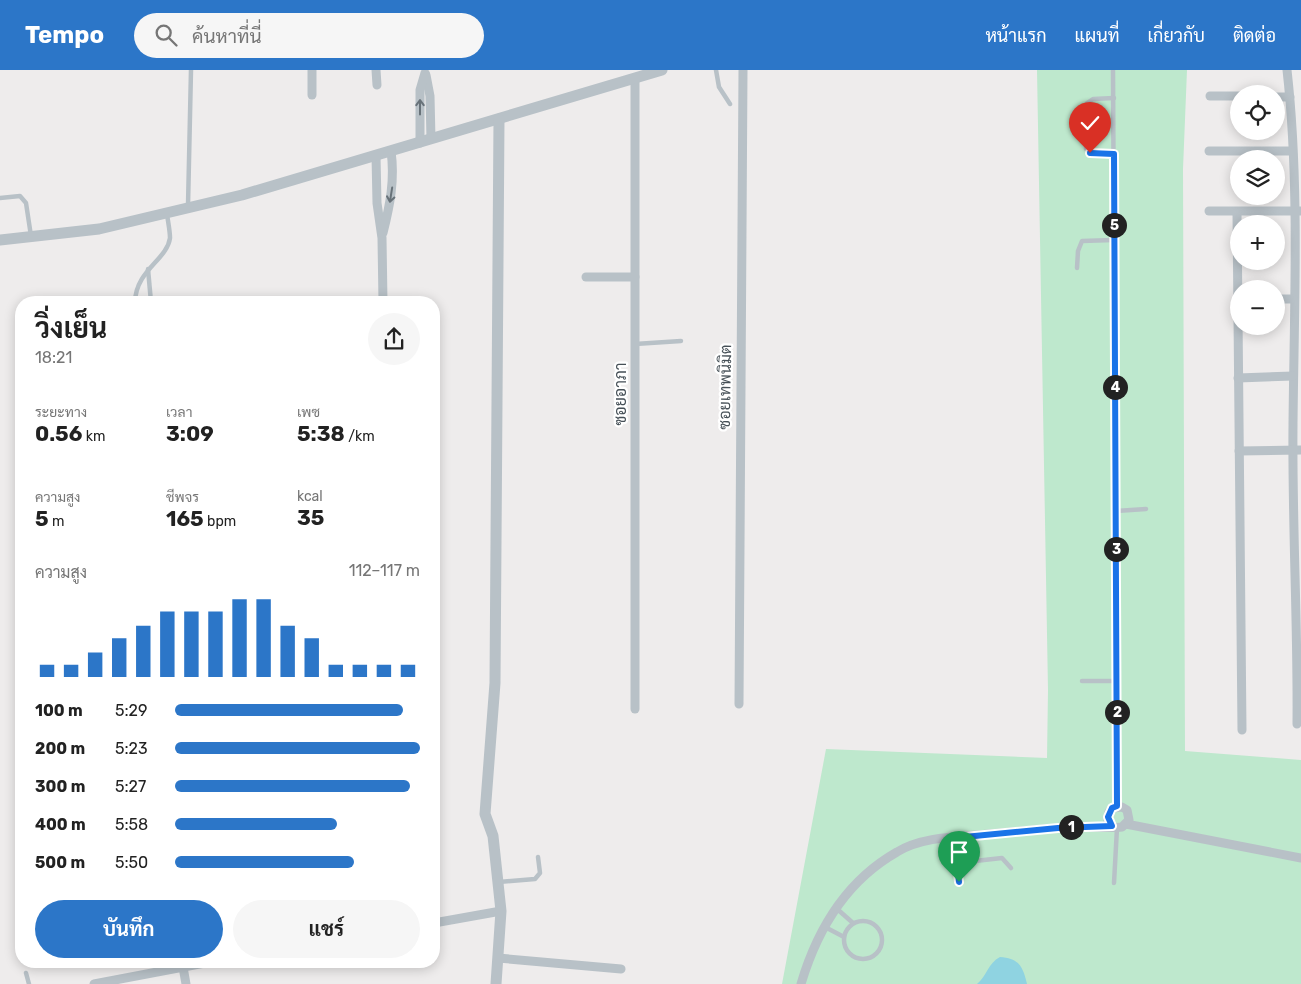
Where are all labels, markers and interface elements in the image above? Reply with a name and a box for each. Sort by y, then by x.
search box [134,13,484,58]
text: Tempo [25,21,104,49]
icon: search [152,21,180,49]
text: ค้นหาที่นี่ [192,25,262,48]
text: หน้าแรก [985,25,1047,47]
text: แผนที่ [1075,25,1119,47]
text: เกี่ยวกับ [1147,25,1205,47]
text: ติดต่อ [1233,25,1276,47]
map controls [1230,85,1285,335]
button: locate [1230,85,1285,140]
one-way arrow [415,100,425,116]
pin [1069,102,1111,153]
icon: check [1076,109,1104,137]
button: layers [1230,150,1285,205]
one-way arrow [386,186,396,202]
pin: 5 [1102,212,1126,238]
button: + [1230,215,1285,270]
text: 5 [1110,217,1119,234]
button: − [1230,280,1285,335]
text: วิ่งเย็น [35,312,107,345]
button: share [368,313,420,365]
street label: ซอยเทพนิมิต [715,344,735,430]
text: 18:21 [35,348,72,367]
street label: ซอยอาภา [611,362,630,426]
pin: 4 [1102,374,1128,400]
text: 4 [1111,379,1120,396]
text: ระยะทาง [35,404,87,421]
text: เวลา [166,404,192,421]
text: เพซ [297,404,320,421]
text: 0.56 [35,421,82,446]
text: 3:09 [166,421,214,446]
text: 5:38 [297,421,345,446]
text: km [82,428,105,445]
text: /km [345,428,375,445]
text: kcal [297,488,323,505]
text: ความสูง [35,489,80,506]
text: ชีพจร [166,489,199,506]
text: 35 [297,505,324,530]
text: 5 [35,506,49,531]
text: 165 [166,506,204,531]
text: m [49,513,64,530]
text: bpm [204,513,236,530]
pin: 3 [1104,536,1128,562]
text: 3 [1112,541,1121,558]
text: 112–117 m [349,561,420,580]
text: ความสูง [35,563,87,582]
pin: 2 [1104,700,1130,724]
text: 100 m [35,701,83,720]
text: 5:29 [115,701,147,720]
text: 2 [1113,704,1122,721]
text: 200 m [35,739,85,758]
text: 5:23 [115,739,148,758]
text: 300 m [35,777,85,796]
text: 5:27 [115,777,146,796]
pin: 1 [1058,814,1084,840]
text: 400 m [35,815,86,834]
text: 5:58 [115,815,148,834]
text: 1 [1068,819,1075,836]
pin [938,831,980,882]
icon: arrive [945,838,973,866]
text: 500 m [35,853,85,872]
text: 5:50 [115,853,148,872]
button: บันทึก [35,900,223,958]
button: แชร์ [233,900,420,958]

